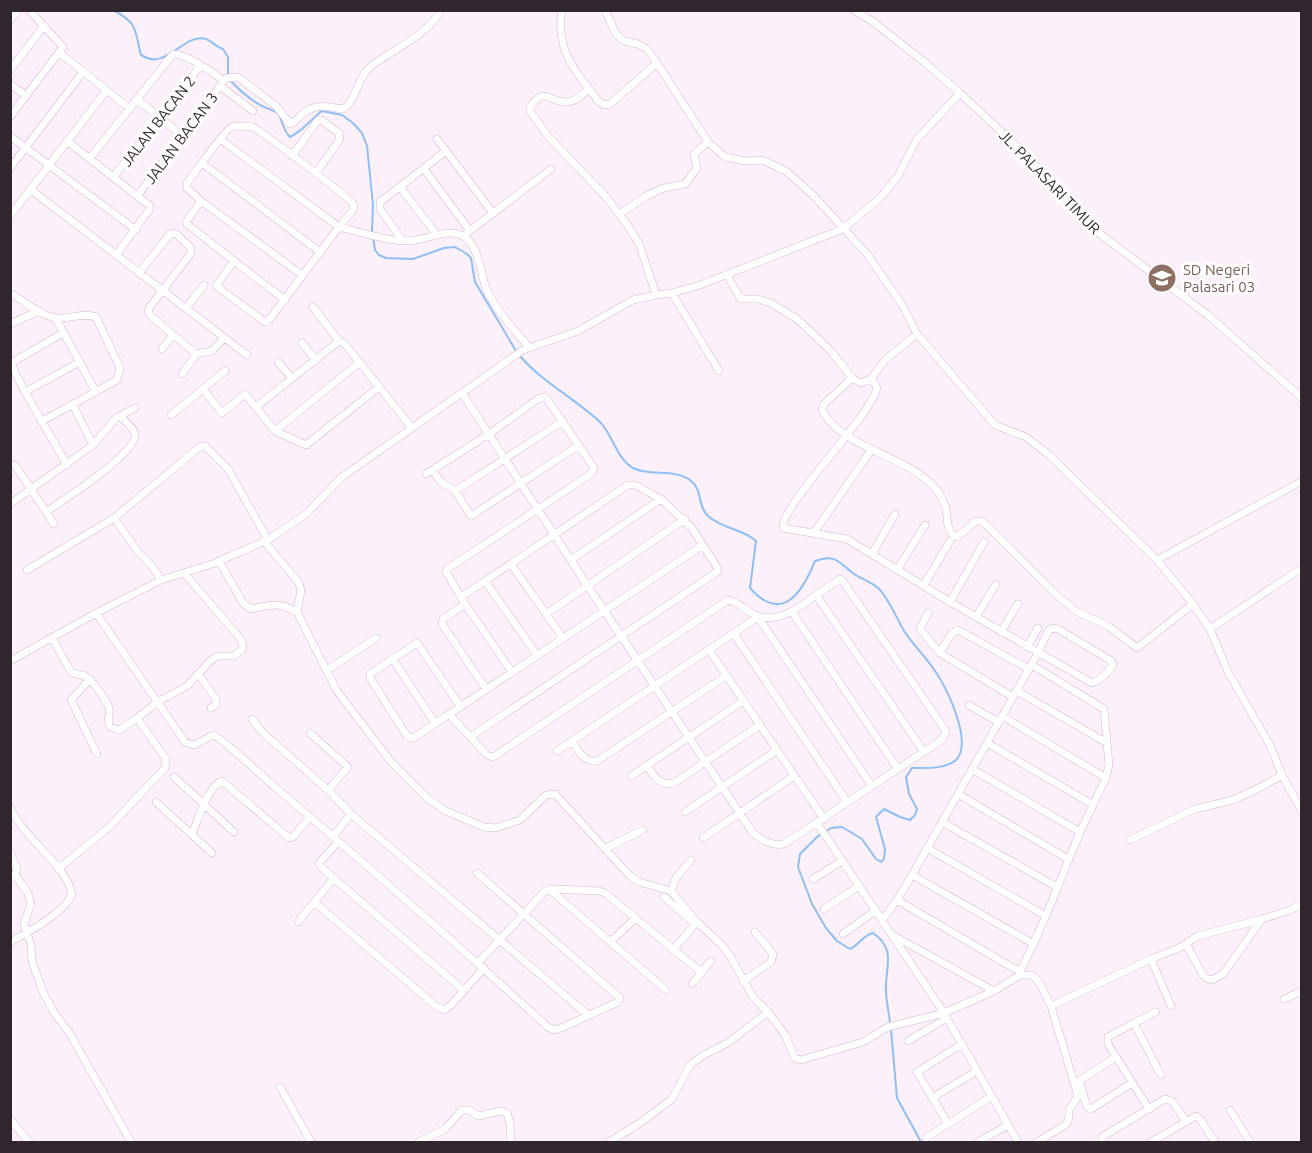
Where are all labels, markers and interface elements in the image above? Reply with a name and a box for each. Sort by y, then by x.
street label: JALAN BACAN 2 [117,72,199,170]
street label: JALAN BACAN 3 [141,89,221,187]
street label: JL. PALASARI TIMUR [996,127,1104,237]
place label: SD Negeri Palasari 03 [1183,261,1255,295]
school or university icon: SD Negeri Palasari 03 [1146,262,1178,294]

